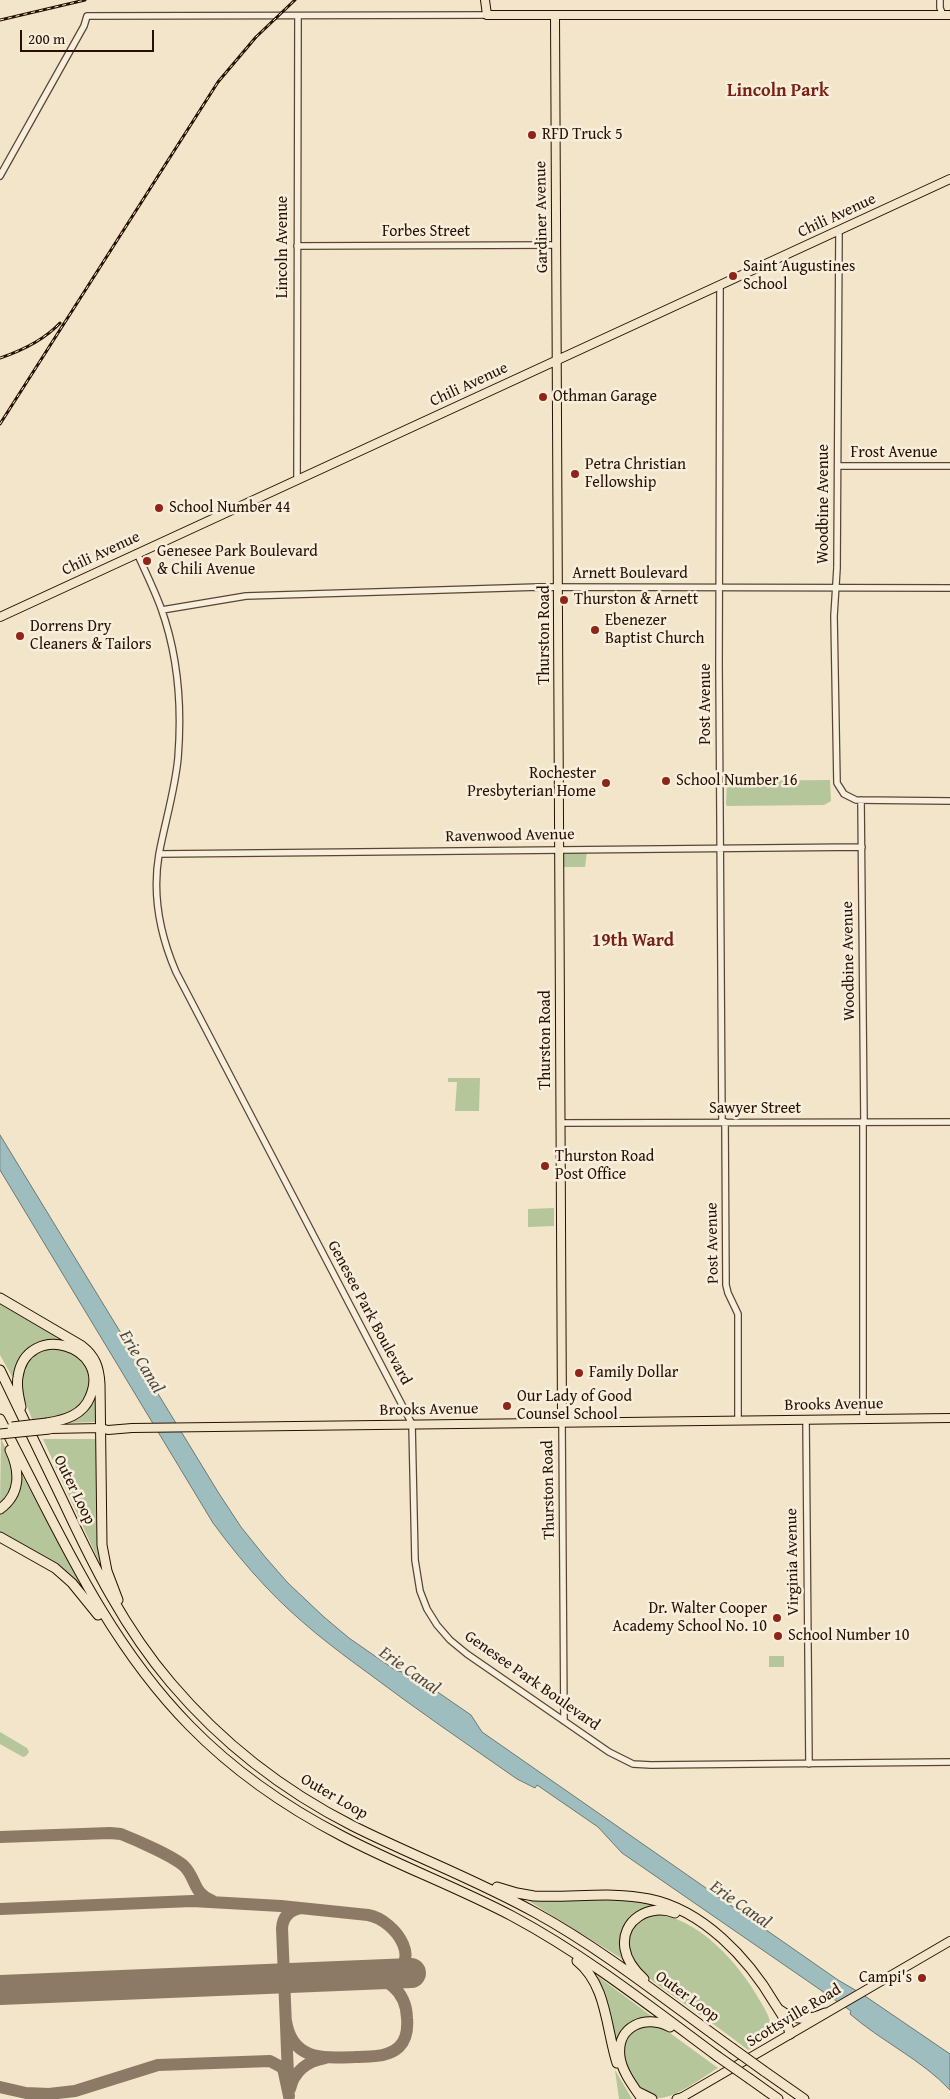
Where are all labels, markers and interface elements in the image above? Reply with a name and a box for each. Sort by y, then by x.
scale bar [22,20,156,52]
text: 200 m [28,28,65,49]
district label: Lincoln Park [727,80,829,102]
place label: RFD Truck 5 [542,125,623,145]
marker: RFD Truck 5 [526,129,538,141]
street label: Gardiner Avenue [531,161,553,273]
street label: Chili Avenue [795,190,879,242]
street label: Lincoln Avenue [273,196,293,298]
street label: Forbes Street [382,222,470,242]
place label: Saint Augustines School [743,257,855,295]
marker: Saint Augustines School [727,270,739,282]
street label: Chili Avenue [427,359,511,411]
place label: Othman Garage [553,387,657,407]
marker: Othman Garage [537,391,549,403]
street label: Frost Avenue [850,443,938,463]
street label: Woodbine Avenue [814,444,834,564]
place label: Petra Christian Fellowship [585,455,686,493]
marker: Petra Christian Fellowship [569,468,581,480]
place label: School Number 44 [169,498,290,518]
marker: School Number 44 [153,502,165,514]
street label: Chili Avenue [59,528,143,580]
place label: Genesee Park Boulevard & Chili Avenue [157,542,318,580]
marker: Genesee Park Boulevard & Chili Avenue [141,555,153,567]
street label: Arnett Boulevard [572,564,688,584]
street label: Thurston Road [535,585,555,685]
place label: Thurston & Arnett [574,590,698,610]
marker: Thurston & Arnett [558,594,570,606]
place label: Ebenezer Baptist Church [605,611,704,649]
place label: Dorrens Dry Cleaners & Tailors [30,617,152,655]
marker: Ebenezer Baptist Church [589,624,601,636]
marker: Dorrens Dry Cleaners & Tailors [14,630,26,642]
street label: Post Avenue [696,663,716,745]
place label: Rochester Presbyterian Home [467,764,596,802]
place label: School Number 16 [676,771,797,791]
marker: School Number 16 [660,775,672,787]
marker: Rochester Presbyterian Home [600,777,612,789]
street label: Ravenwood Avenue [445,825,575,847]
street label: Woodbine Avenue [838,901,860,1021]
district label: 19th Ward [592,930,674,952]
street label: Thurston Road [536,990,556,1090]
street label: Sawyer Street [709,1099,801,1119]
place label: Thurston Road Post Office [555,1147,654,1185]
marker: Thurston Road Post Office [539,1160,551,1172]
street label: Post Avenue [703,1202,723,1284]
street label: Genesee Park Boulevard [323,1238,415,1388]
water label: Erie Canal [114,1327,168,1397]
place label: Family Dollar [589,1363,678,1383]
marker: Family Dollar [573,1367,585,1379]
place label: Our Lady of Good Counsel School [517,1387,632,1425]
street label: Brooks Avenue [784,1395,884,1415]
street label: Brooks Avenue [379,1400,479,1420]
marker: Our Lady of Good Counsel School [501,1400,513,1412]
street label: Thurston Road [539,1440,559,1540]
street label: Outer Loop [49,1452,99,1528]
street label: Virginia Avenue [782,1508,804,1616]
place label: Dr. Walter Cooper Academy School No. 10 [613,1599,767,1637]
marker: Dr. Walter Cooper Academy School No. 10 [771,1612,783,1624]
place label: School Number 10 [788,1626,909,1646]
street label: Genesee Park Boulevard [461,1627,603,1735]
marker: School Number 10 [772,1630,784,1642]
water label: Erie Canal [374,1642,444,1700]
street label: Outer Loop [297,1770,371,1824]
water label: Erie Canal [705,1876,775,1934]
street label: Outer Loop [651,1967,723,2027]
place label: Campi's [859,1968,912,1988]
marker: Campi's [916,1972,928,1984]
street label: Scottsville Road [743,1980,845,2052]

